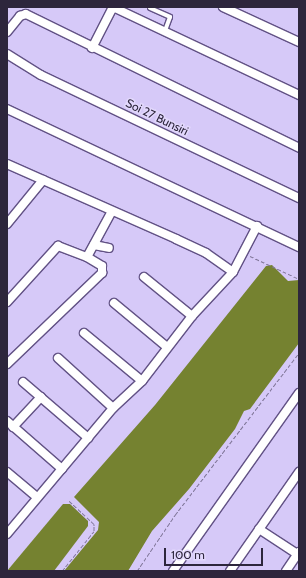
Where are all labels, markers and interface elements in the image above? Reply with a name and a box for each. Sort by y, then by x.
street label: Soi 27 Bunsiri [123,96,191,138]
scale bar [166,540,265,566]
text: 100 m [171,547,205,562]

